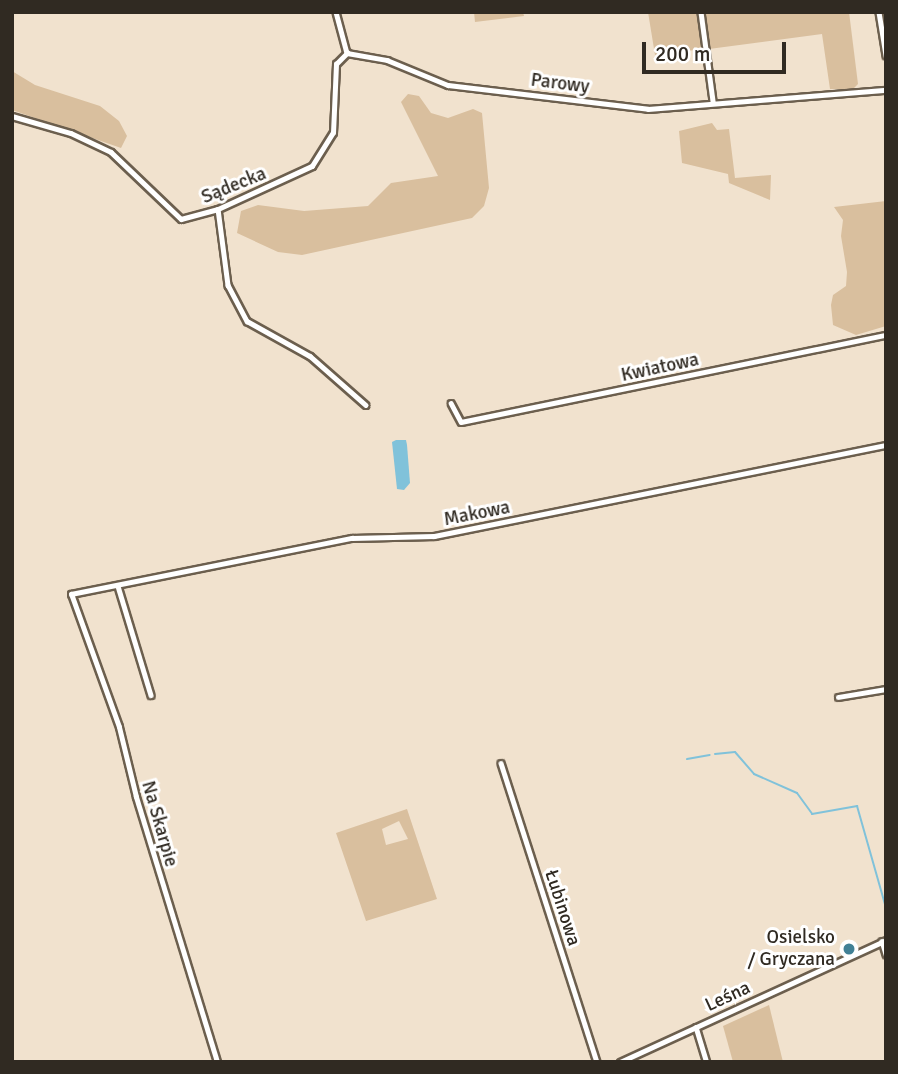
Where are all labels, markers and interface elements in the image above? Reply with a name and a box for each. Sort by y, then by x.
scale bar [646,28,790,72]
text: 200 m [655,41,710,67]
street label: Parowy [529,69,591,99]
street label: Sądecka [198,163,270,209]
street label: Kwiatowa [619,349,701,387]
street label: Makowa [442,496,512,532]
street label: Na Skarpie [136,778,182,870]
street label: Łubinowa [539,867,585,949]
place label: Osielsko / Gryczana [747,927,835,971]
marker: Osielsko / Gryczana [841,941,857,957]
street label: Leśna [702,977,754,1017]

